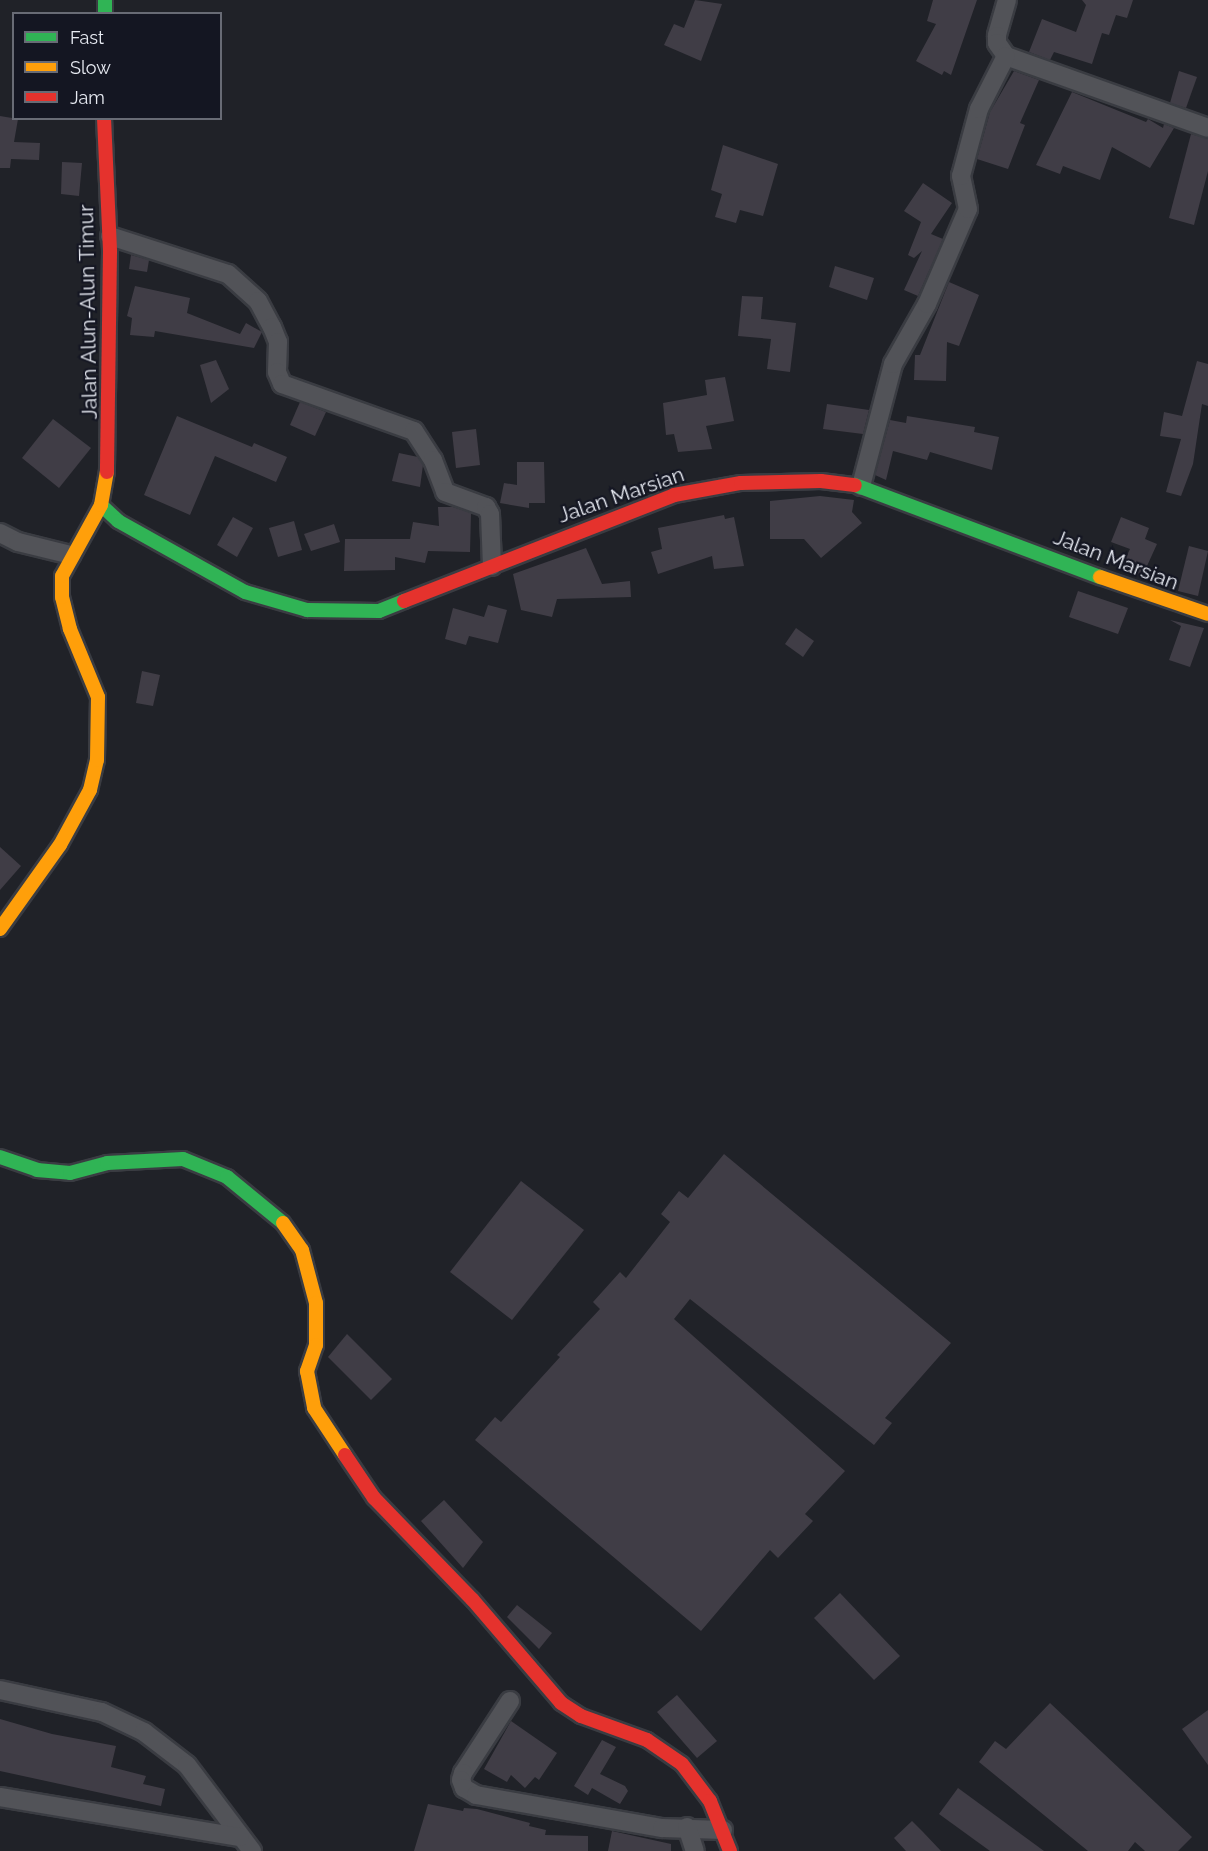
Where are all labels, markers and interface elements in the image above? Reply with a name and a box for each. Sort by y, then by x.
legend [12,12,222,120]
text: Fast [70,27,104,48]
text: Slow [70,57,111,78]
text: Jam [70,87,105,108]
street label: Jalan Alun-Alun Timur [74,204,102,420]
street label: Jalan Marsian [555,462,687,528]
street label: Jalan Marsian [1050,525,1182,595]

